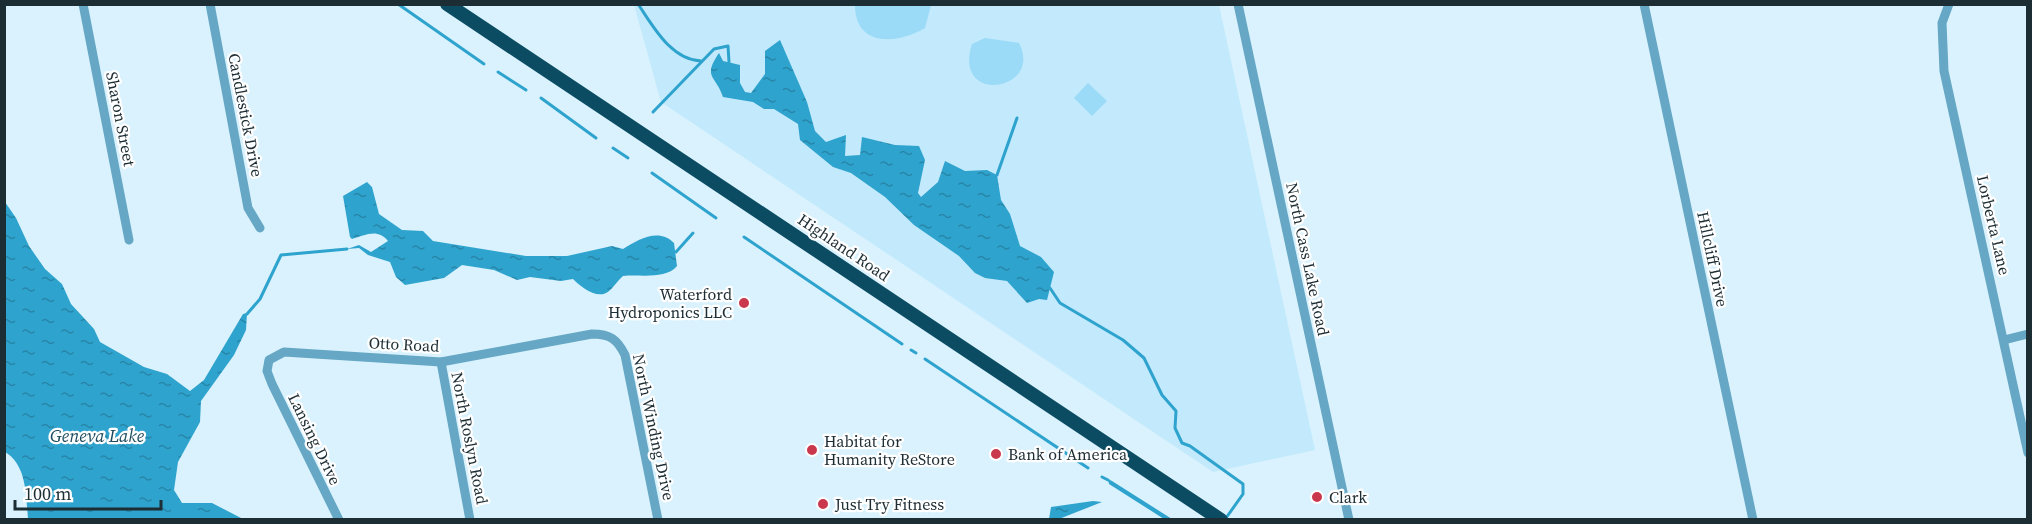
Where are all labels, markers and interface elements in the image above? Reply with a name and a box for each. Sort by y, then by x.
street label: Candlestick Drive [223,51,269,179]
street label: Sharon Street [101,70,141,169]
street label: Lorberta Lane [1972,173,2016,277]
street label: North Cass Lake Road [1281,180,1335,338]
street label: Highland Road [794,208,894,286]
street label: Hillcliff Drive [1692,209,1734,309]
place label: Waterford Hydroponics LLC [608,283,732,323]
marker: Waterford Hydroponics LLC [737,296,751,310]
street label: Otto Road [368,331,440,357]
street label: North Winding Drive [628,352,680,502]
street label: North Roslyn Road [446,370,494,506]
street label: Lansing Drive [283,390,347,488]
water label: Geneva Lake [50,423,145,448]
place label: Habitat for Humanity ReStore [824,430,955,470]
marker: Habitat for Humanity ReStore [805,443,819,457]
place label: Bank of America [1008,443,1128,465]
marker: Bank of America [989,447,1003,461]
scale bar [15,473,160,511]
text: 100 m [24,481,71,506]
place label: Clark [1329,486,1367,508]
marker: Clark [1310,490,1324,504]
place label: Just Try Fitness [834,493,944,515]
marker: Just Try Fitness [816,497,830,511]

